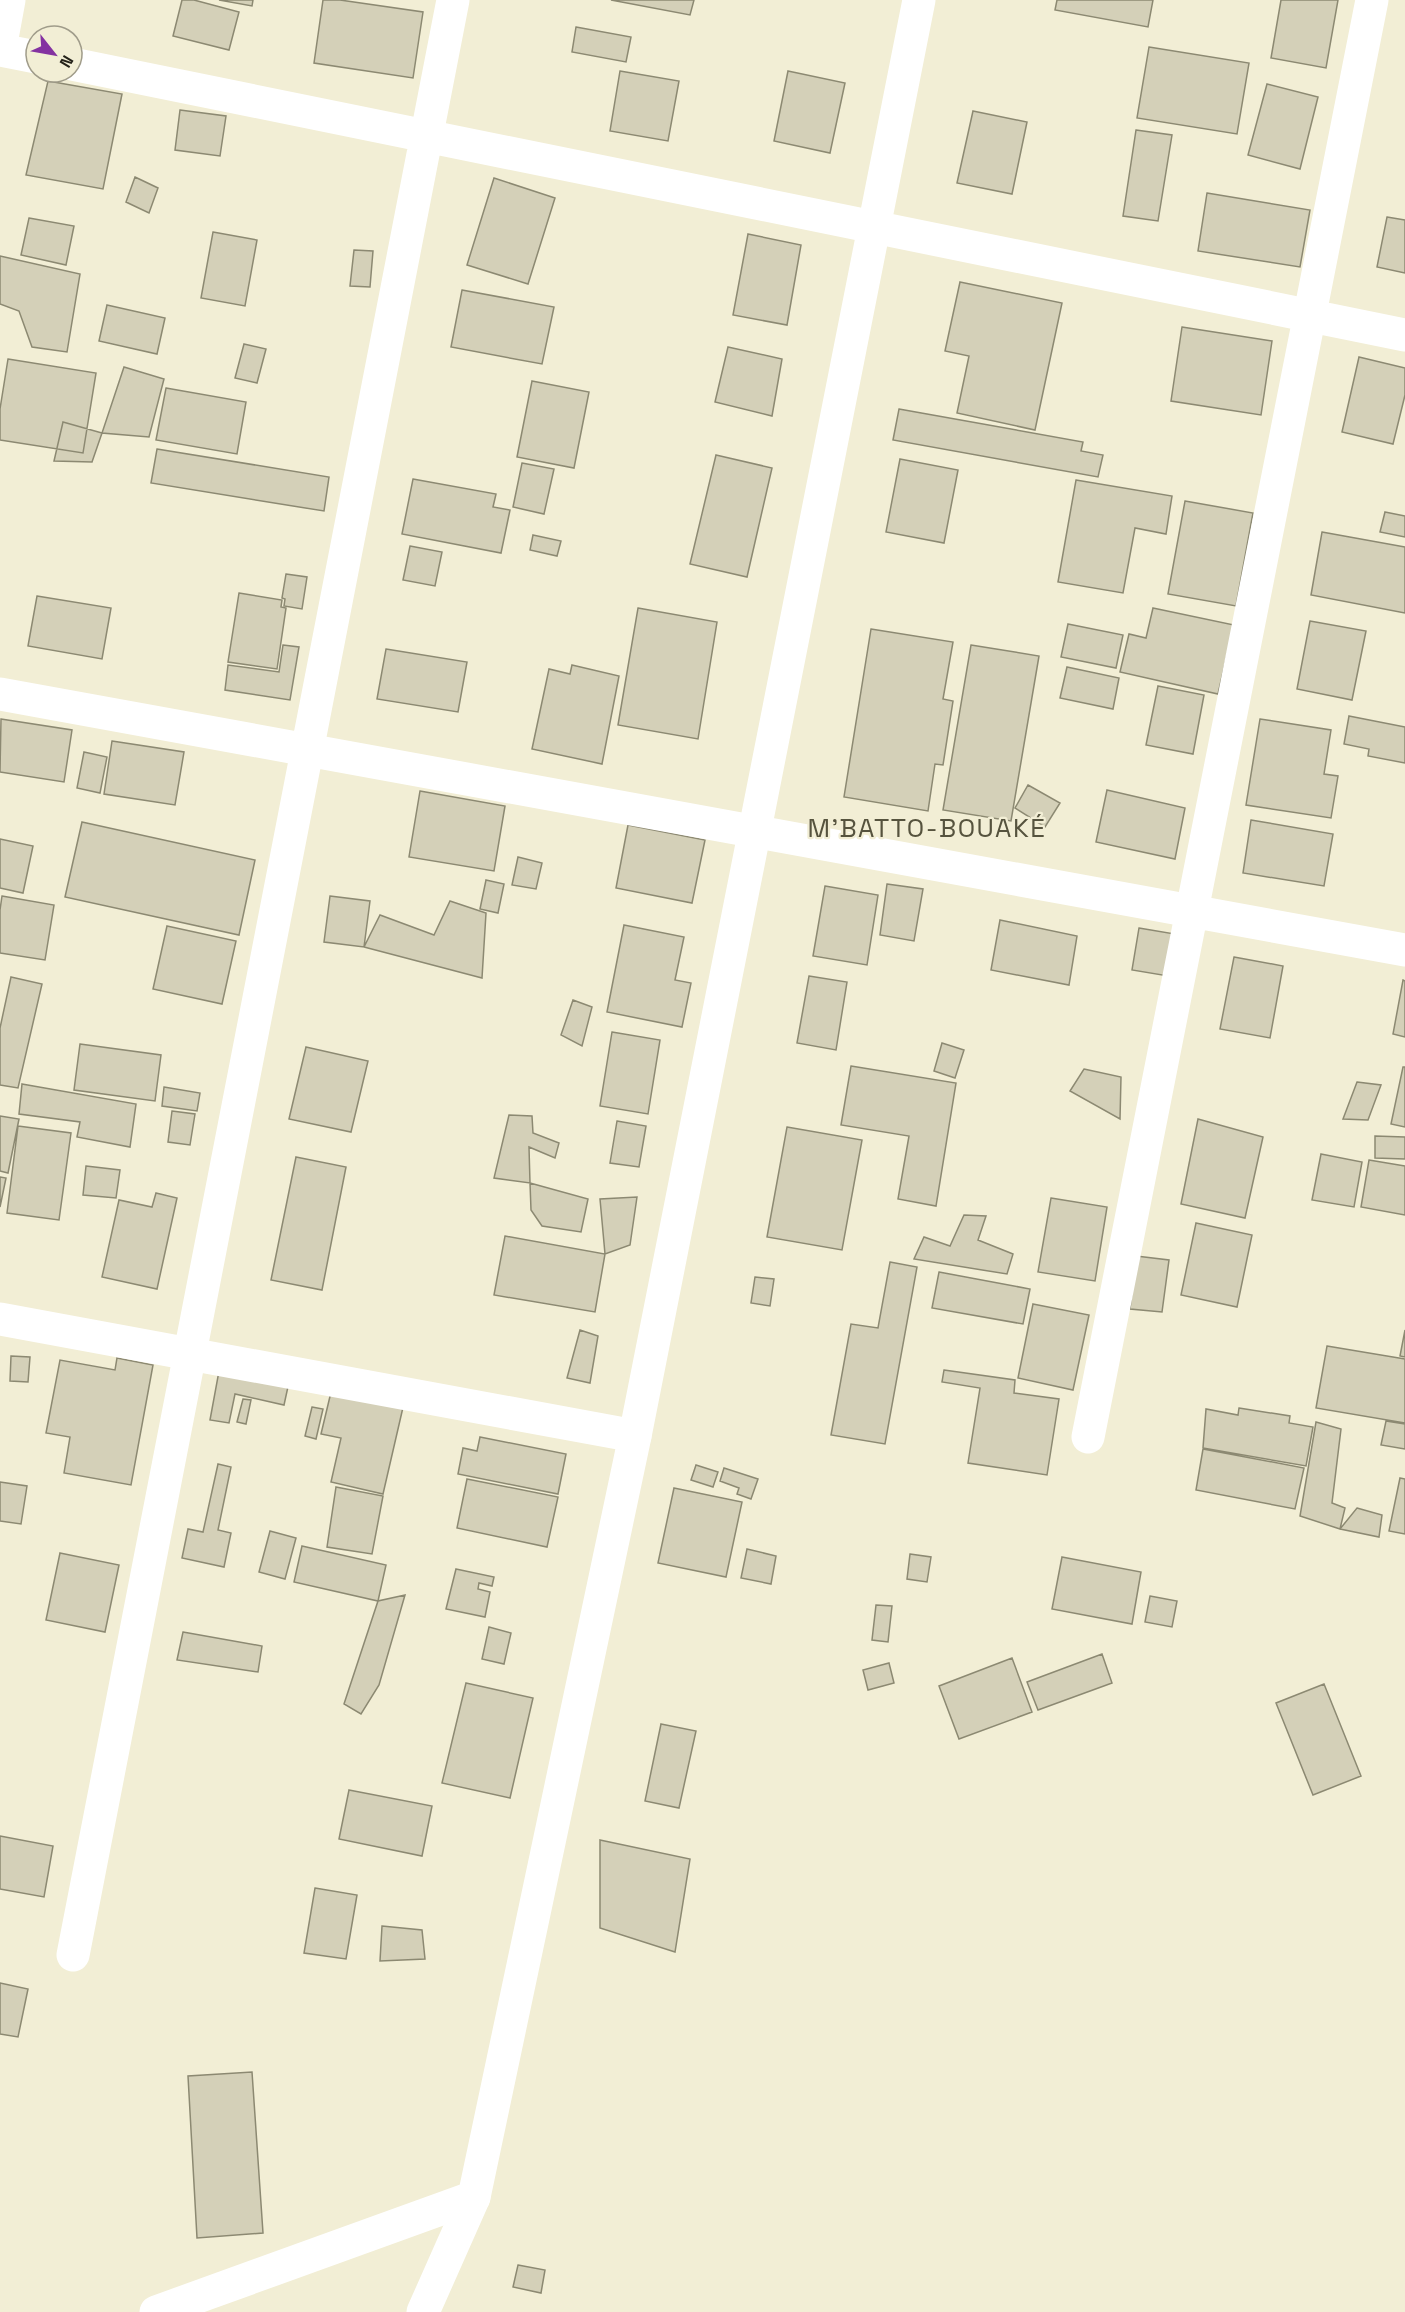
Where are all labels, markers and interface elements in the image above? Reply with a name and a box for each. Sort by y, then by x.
north arrow [24,24,84,84]
text: N [55,51,78,71]
district label: M'BATTO-BOUAKÉ [808,811,1046,845]

